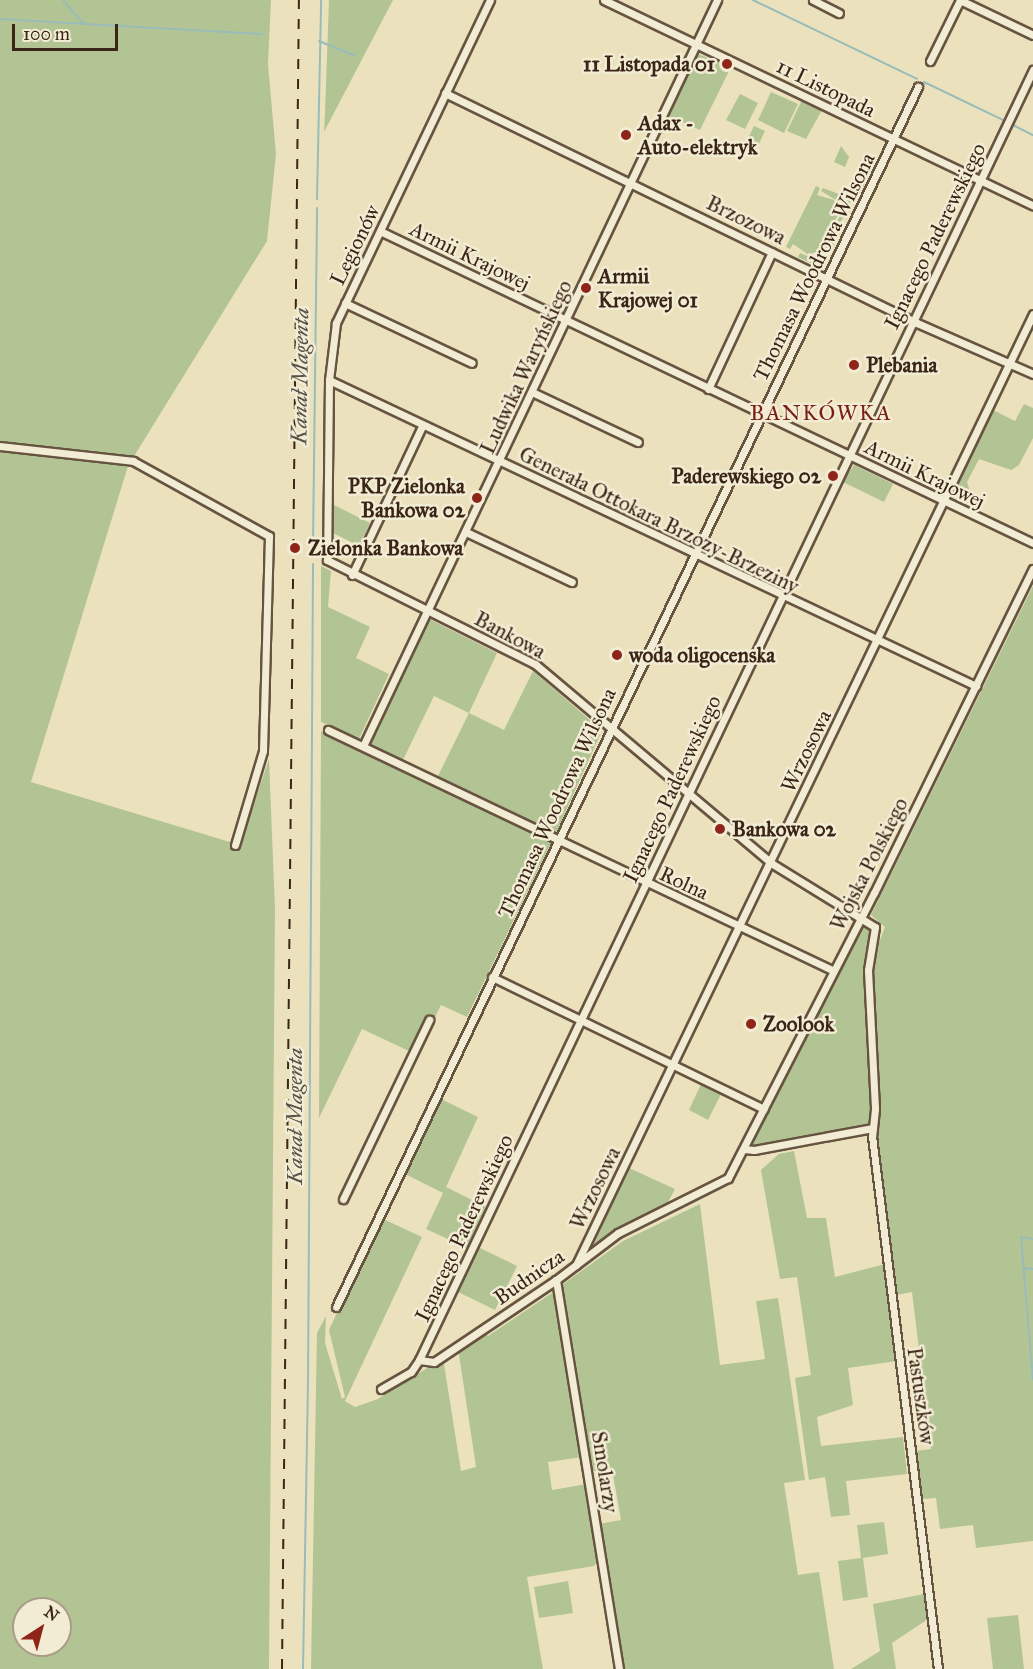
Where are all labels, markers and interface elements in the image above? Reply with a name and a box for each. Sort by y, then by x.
scale bar [15,12,122,50]
text: 100 m [23,23,70,45]
place label: 11 Listopada 01 [583,51,715,77]
street label: 11 Listopada [772,53,880,123]
marker: 11 Listopada 01 [720,57,734,71]
place label: Adax - Auto-elektryk [638,110,757,160]
marker: Adax - Auto-elektryk [619,128,633,142]
street label: Ignacego Paderewskiego [879,139,991,333]
street label: Thomasa Woodrowa Wilsona [748,149,880,385]
street label: Brzozowa [702,190,790,250]
street label: Legionów [325,201,385,289]
street label: Armii Krajowej [406,216,534,296]
place label: Armii Krajowej 01 [598,263,698,313]
street label: Ludwika Waryńskiego [475,276,577,458]
marker: Armii Krajowej 01 [579,281,593,295]
water label: Kanał Magenta [286,307,314,445]
place label: Plebania [866,352,937,378]
marker: Plebania [847,358,861,372]
district label: BANKÓWKA [750,400,892,426]
street label: Armii Krajowej [861,434,989,514]
street label: Generała Ottokara Brzozy-Brzeziny [515,441,803,599]
place label: Paderewskiego 02 [672,463,821,489]
marker: Paderewskiego 02 [826,469,840,483]
place label: PKP Zielonka Bankowa 02 [348,473,465,523]
marker: PKP Zielonka Bankowa 02 [470,491,484,505]
place label: Zielonka Bankowa [308,535,463,561]
marker: Zielonka Bankowa [286,539,304,557]
street label: Bankowa [470,606,550,664]
place label: woda oligocenska [629,642,775,668]
marker: woda oligocenska [610,648,624,662]
street label: Thomasa Woodrowa Wilsona [493,684,621,922]
street label: Ignacego Paderewskiego [618,691,726,887]
street label: Wrzosowa [775,706,837,796]
street label: Wojska Polskiego [825,793,913,935]
place label: Bankowa 02 [732,816,836,842]
marker: Bankowa 02 [713,822,727,836]
street label: Rolna [655,861,713,905]
place label: Zoolook [763,1011,834,1037]
marker: Zoolook [744,1017,758,1031]
water label: Kanał Magenta [282,1048,308,1184]
street label: Ignacego Paderewskiego [410,1130,518,1326]
street label: Wrzosowa [564,1143,626,1233]
street label: Budnicza [489,1244,569,1310]
street label: Pastuszków [902,1346,940,1446]
street label: Smolarzy [586,1429,624,1515]
north arrow [12,1597,72,1657]
text: N [41,1602,63,1625]

